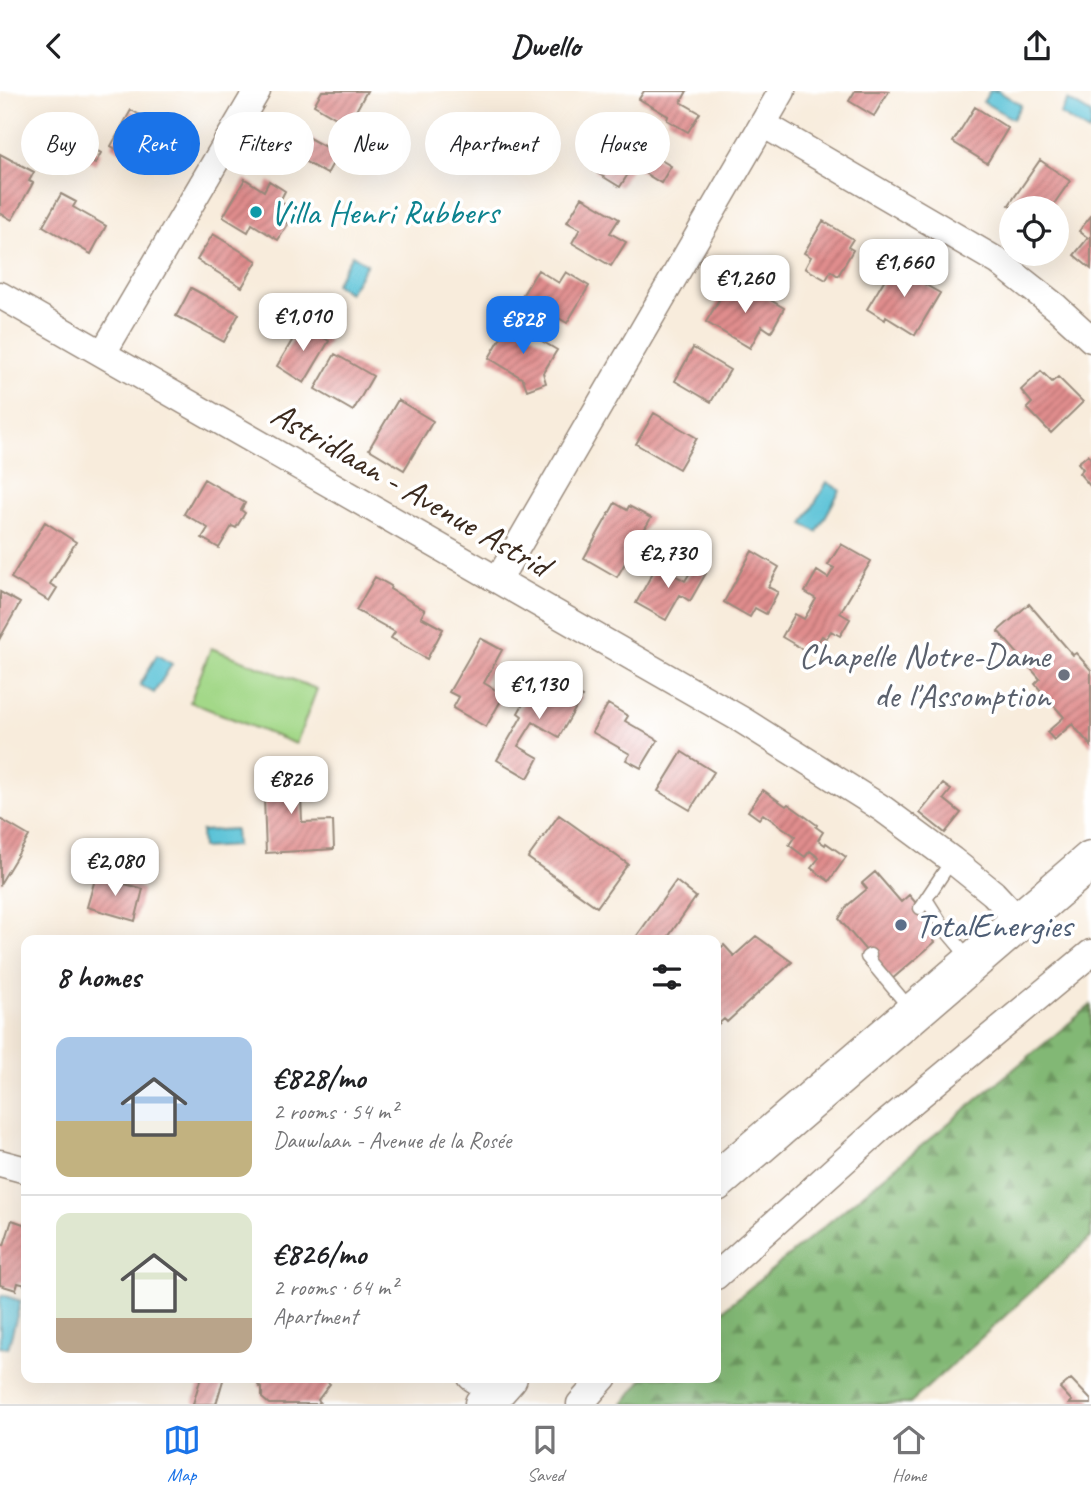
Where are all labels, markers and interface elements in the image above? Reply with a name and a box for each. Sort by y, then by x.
text: Dwello [511,25,580,66]
icon: back [35,27,73,65]
icon: share [1018,27,1056,65]
chip: Buy [21,112,99,175]
chip: Rent [113,112,200,175]
chip: Filters [214,112,314,175]
chip: New [328,112,411,175]
chip: Apartment [425,112,561,175]
chip: House [575,112,670,175]
place label: Villa Henri Rubbers [270,190,502,235]
map controls [999,196,1069,266]
button: locate [999,196,1069,266]
marker: Villa Henri Rubbers [248,204,264,220]
pin: €1,660 [847,239,961,299]
text: €1,660 [875,247,933,276]
pin: €1,260 [688,255,802,315]
text: €1,260 [717,263,773,292]
pin: €1,010 [246,293,360,353]
pin: €828 [482,296,564,356]
text: €1,010 [275,301,331,330]
text: €828 [502,304,544,333]
street label: Astridlaan - Avenue Astrid [263,391,563,590]
pin: €2,730 [611,531,725,590]
text: €2,730 [640,538,696,567]
place label: Chapelle Notre-Dame de l'Assomption [799,633,1053,718]
pin: €1,130 [482,661,596,721]
marker: Chapelle Notre-Dame de l'Assomption [1056,667,1072,683]
text: €1,130 [511,669,567,698]
pin: €826 [250,757,332,816]
text: €826 [270,764,312,793]
pin: €2,080 [58,839,172,898]
text: €2,080 [87,846,143,875]
place label: TotalEnergies [915,903,1075,948]
marker: TotalEnergies [893,917,909,933]
text: 8 homes [56,958,141,996]
icon: filters [648,958,686,996]
text: €828/mo [273,1059,365,1097]
icon: home [112,1065,196,1149]
text: 2 rooms · 54 m² [273,1097,397,1126]
text: Dauwlaan - Avenue de la Rosée [273,1126,511,1155]
text: €826/mo [273,1235,366,1273]
icon: home [112,1241,196,1325]
text: 2 rooms · 64 m² [273,1273,397,1302]
text: Apartment [273,1302,358,1331]
tab: Map [163,1421,201,1487]
tab: Saved [526,1421,564,1487]
tab: Home [890,1421,928,1487]

